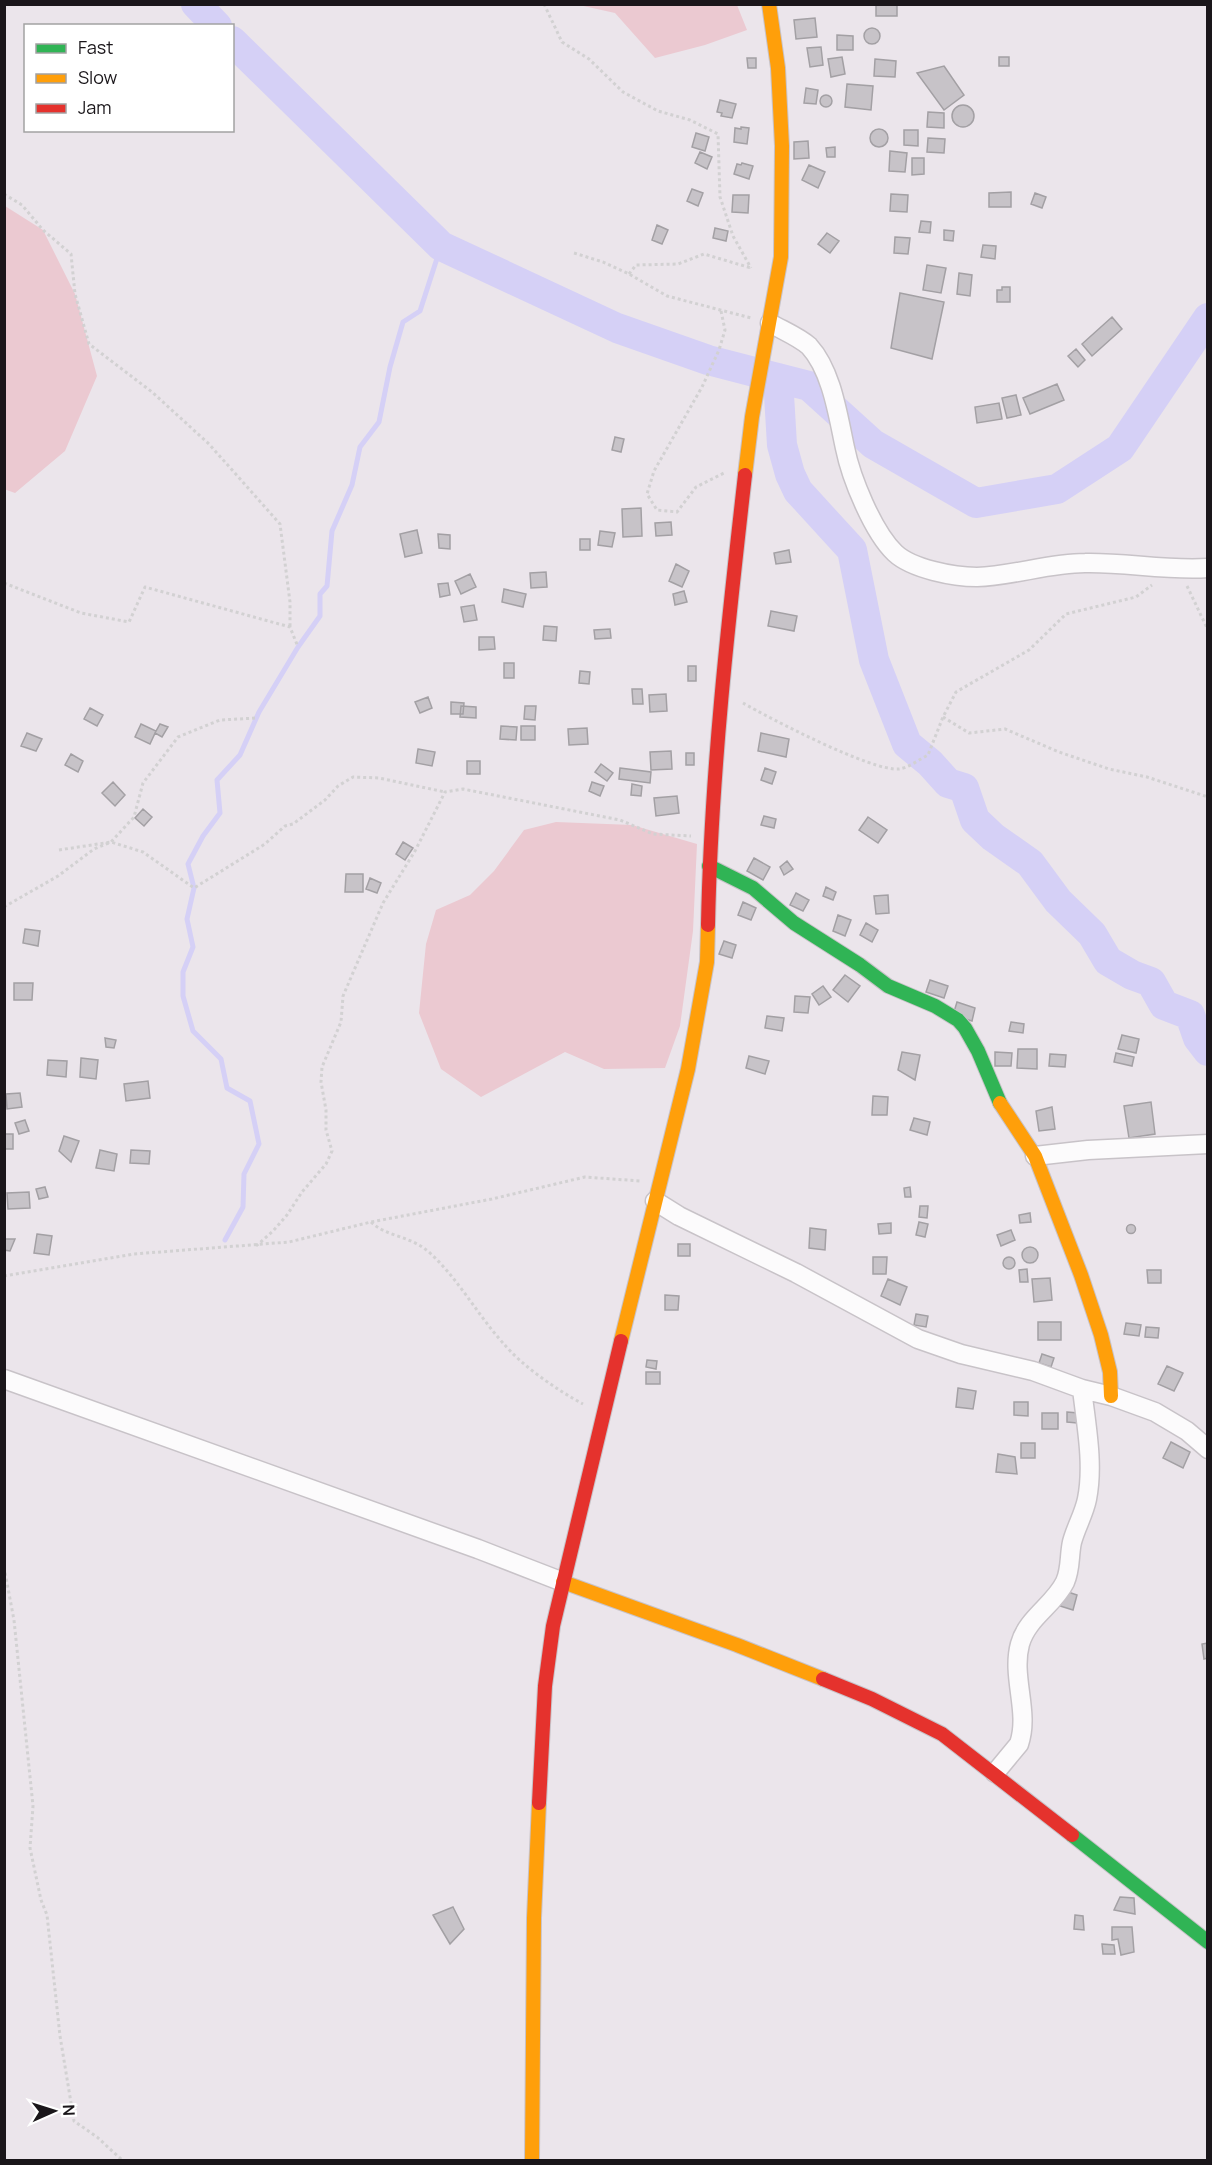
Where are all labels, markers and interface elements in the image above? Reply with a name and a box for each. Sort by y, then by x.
legend [24,24,234,132]
text: Fast [78,35,113,59]
text: Slow [78,65,118,89]
text: Jam [78,95,112,119]
north arrow [24,2081,84,2141]
text: N [58,2104,80,2117]

